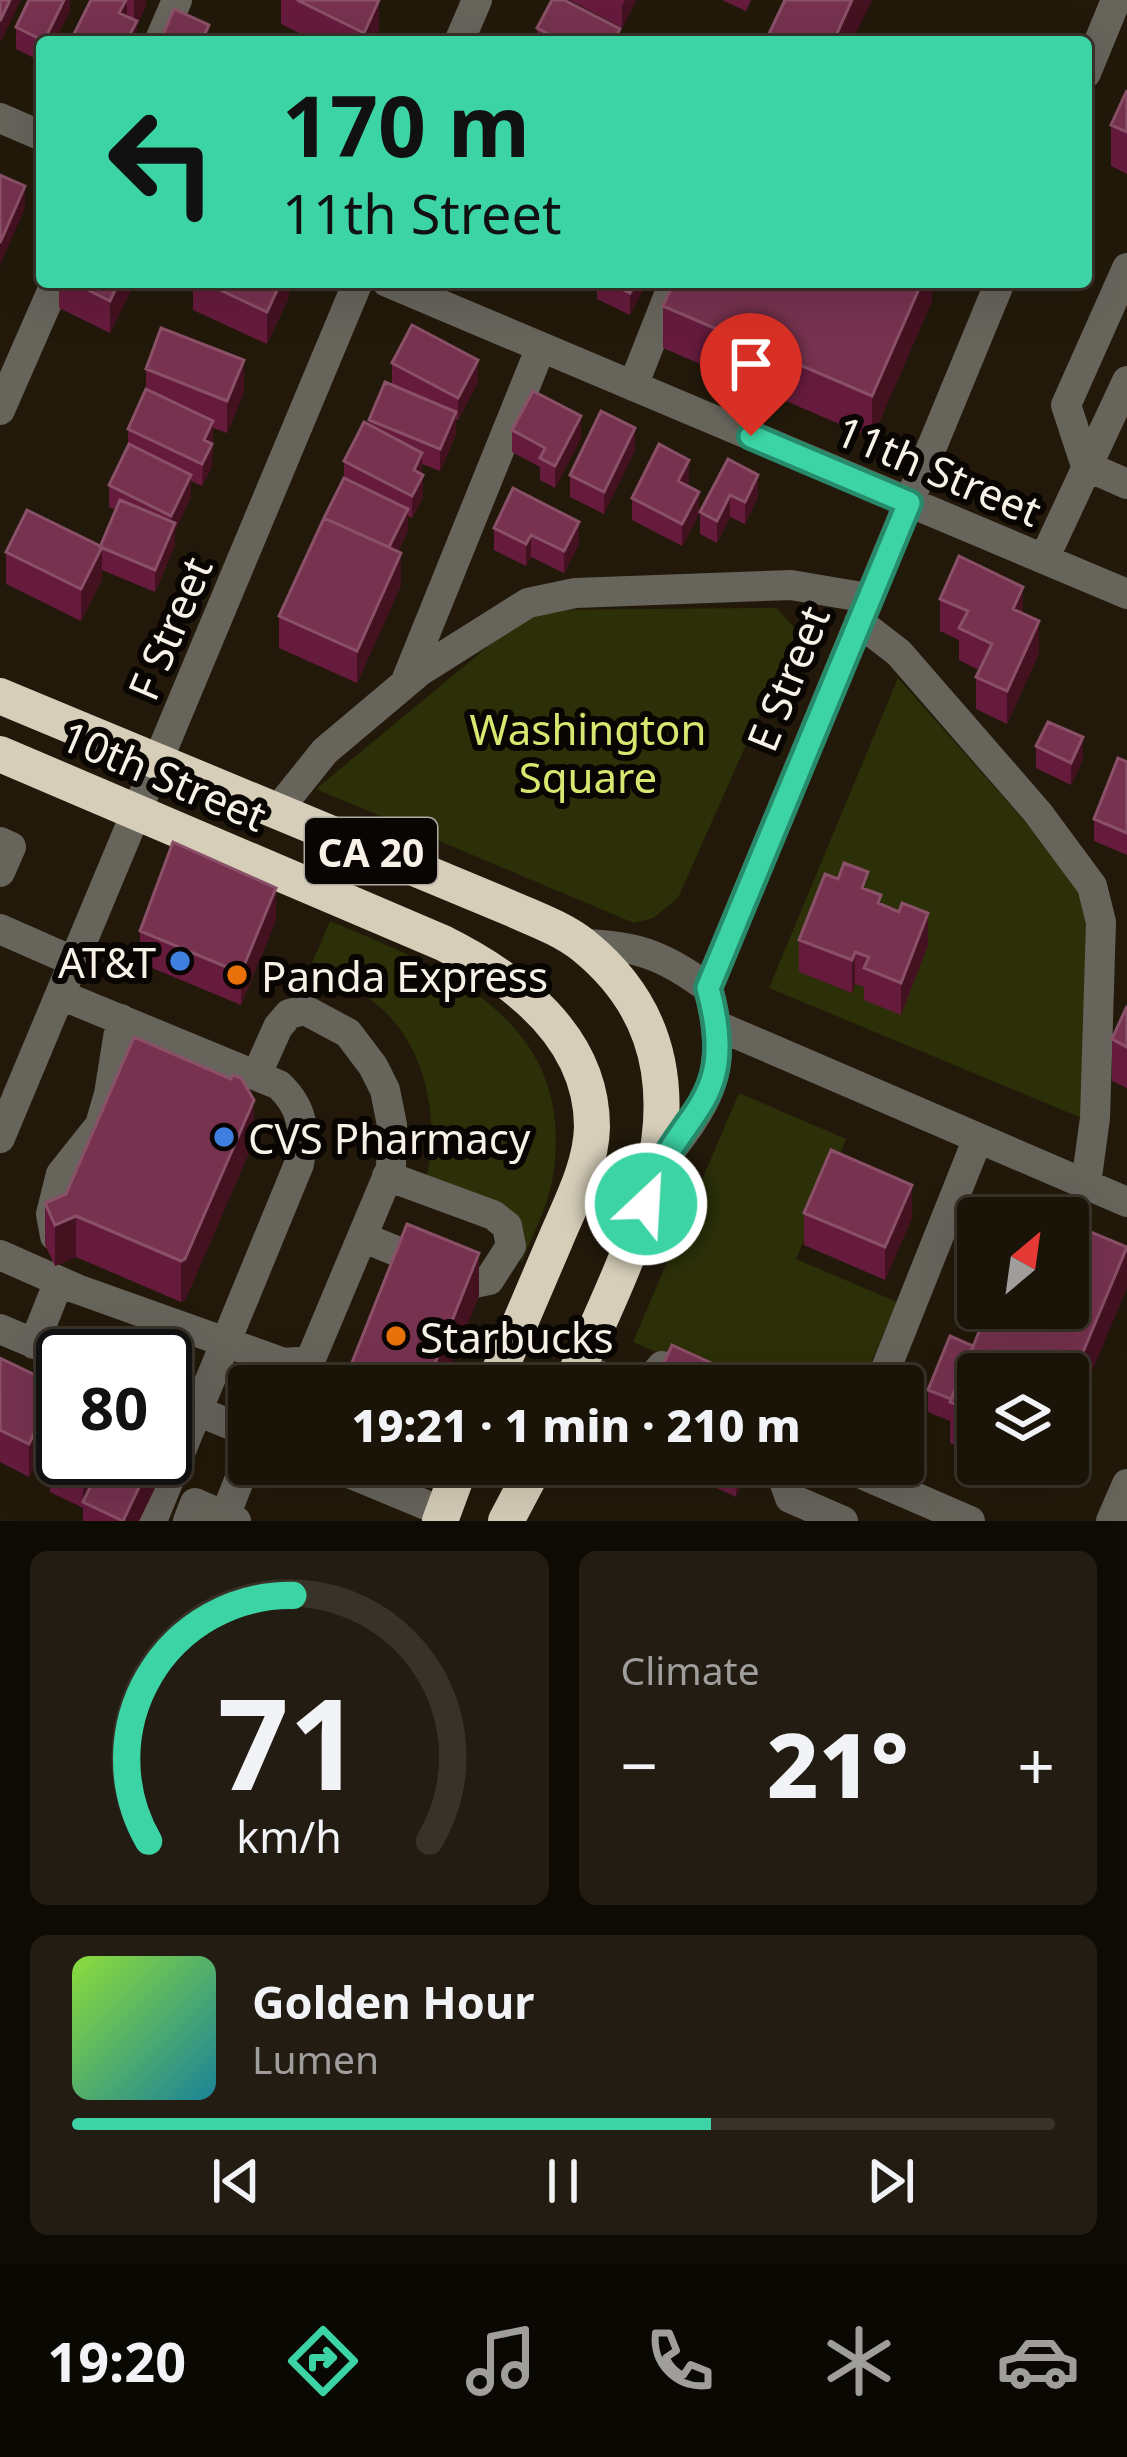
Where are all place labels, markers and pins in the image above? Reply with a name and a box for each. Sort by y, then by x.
pin [700,313,802,436]
place label: AT&T [58,933,156,990]
place label: Panda Express [261,947,548,1004]
marker: AT&T [167,948,193,974]
marker: Panda Express [224,962,250,988]
place label: CVS Pharmacy [248,1109,531,1166]
marker: CVS Pharmacy [211,1124,237,1150]
place label: Starbucks [420,1308,614,1365]
marker: Starbucks [383,1323,409,1349]

